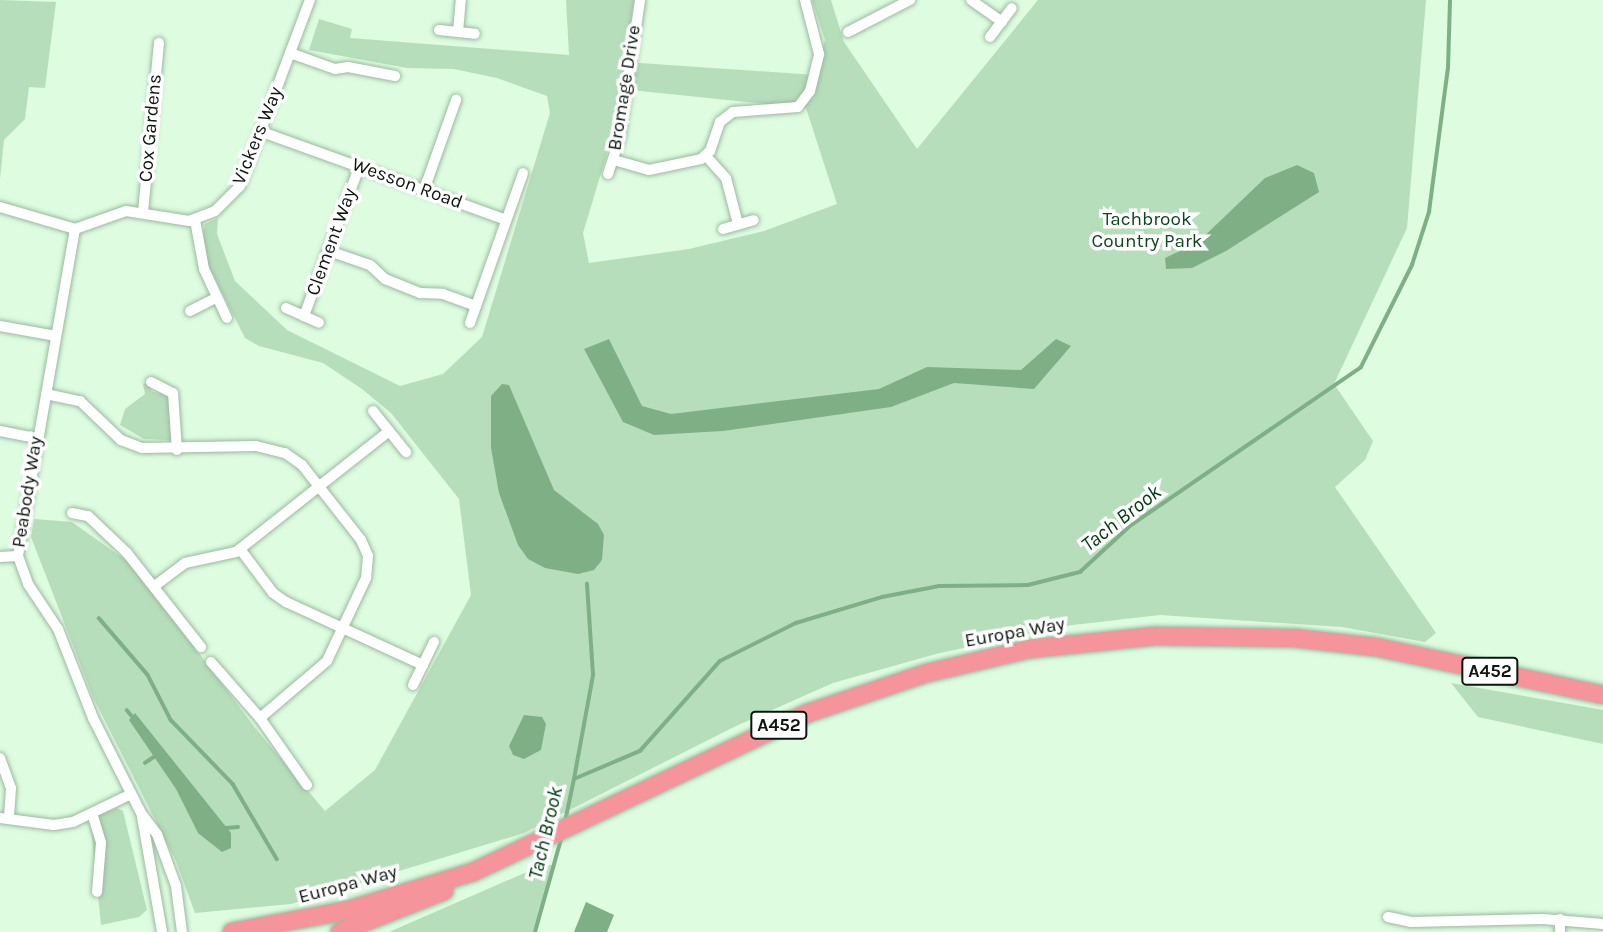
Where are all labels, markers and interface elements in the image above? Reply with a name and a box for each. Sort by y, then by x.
street label: Bromage Drive [604,24,646,152]
street label: Cox Gardens [135,73,167,183]
street label: Vickers Way [228,84,288,188]
street label: Wesson Road [349,153,465,215]
street label: Clement Way [302,185,362,299]
park label: Tachbrook Country Park [1092,209,1202,253]
street label: Peabody Way [8,435,48,549]
water label: Tach Brook [1076,479,1166,557]
street label: Europa Way [963,613,1067,653]
road number: A452 [1460,656,1520,686]
road number: A452 [749,710,809,740]
water label: Tach Brook [522,784,568,882]
street label: Europa Way [296,861,400,909]

